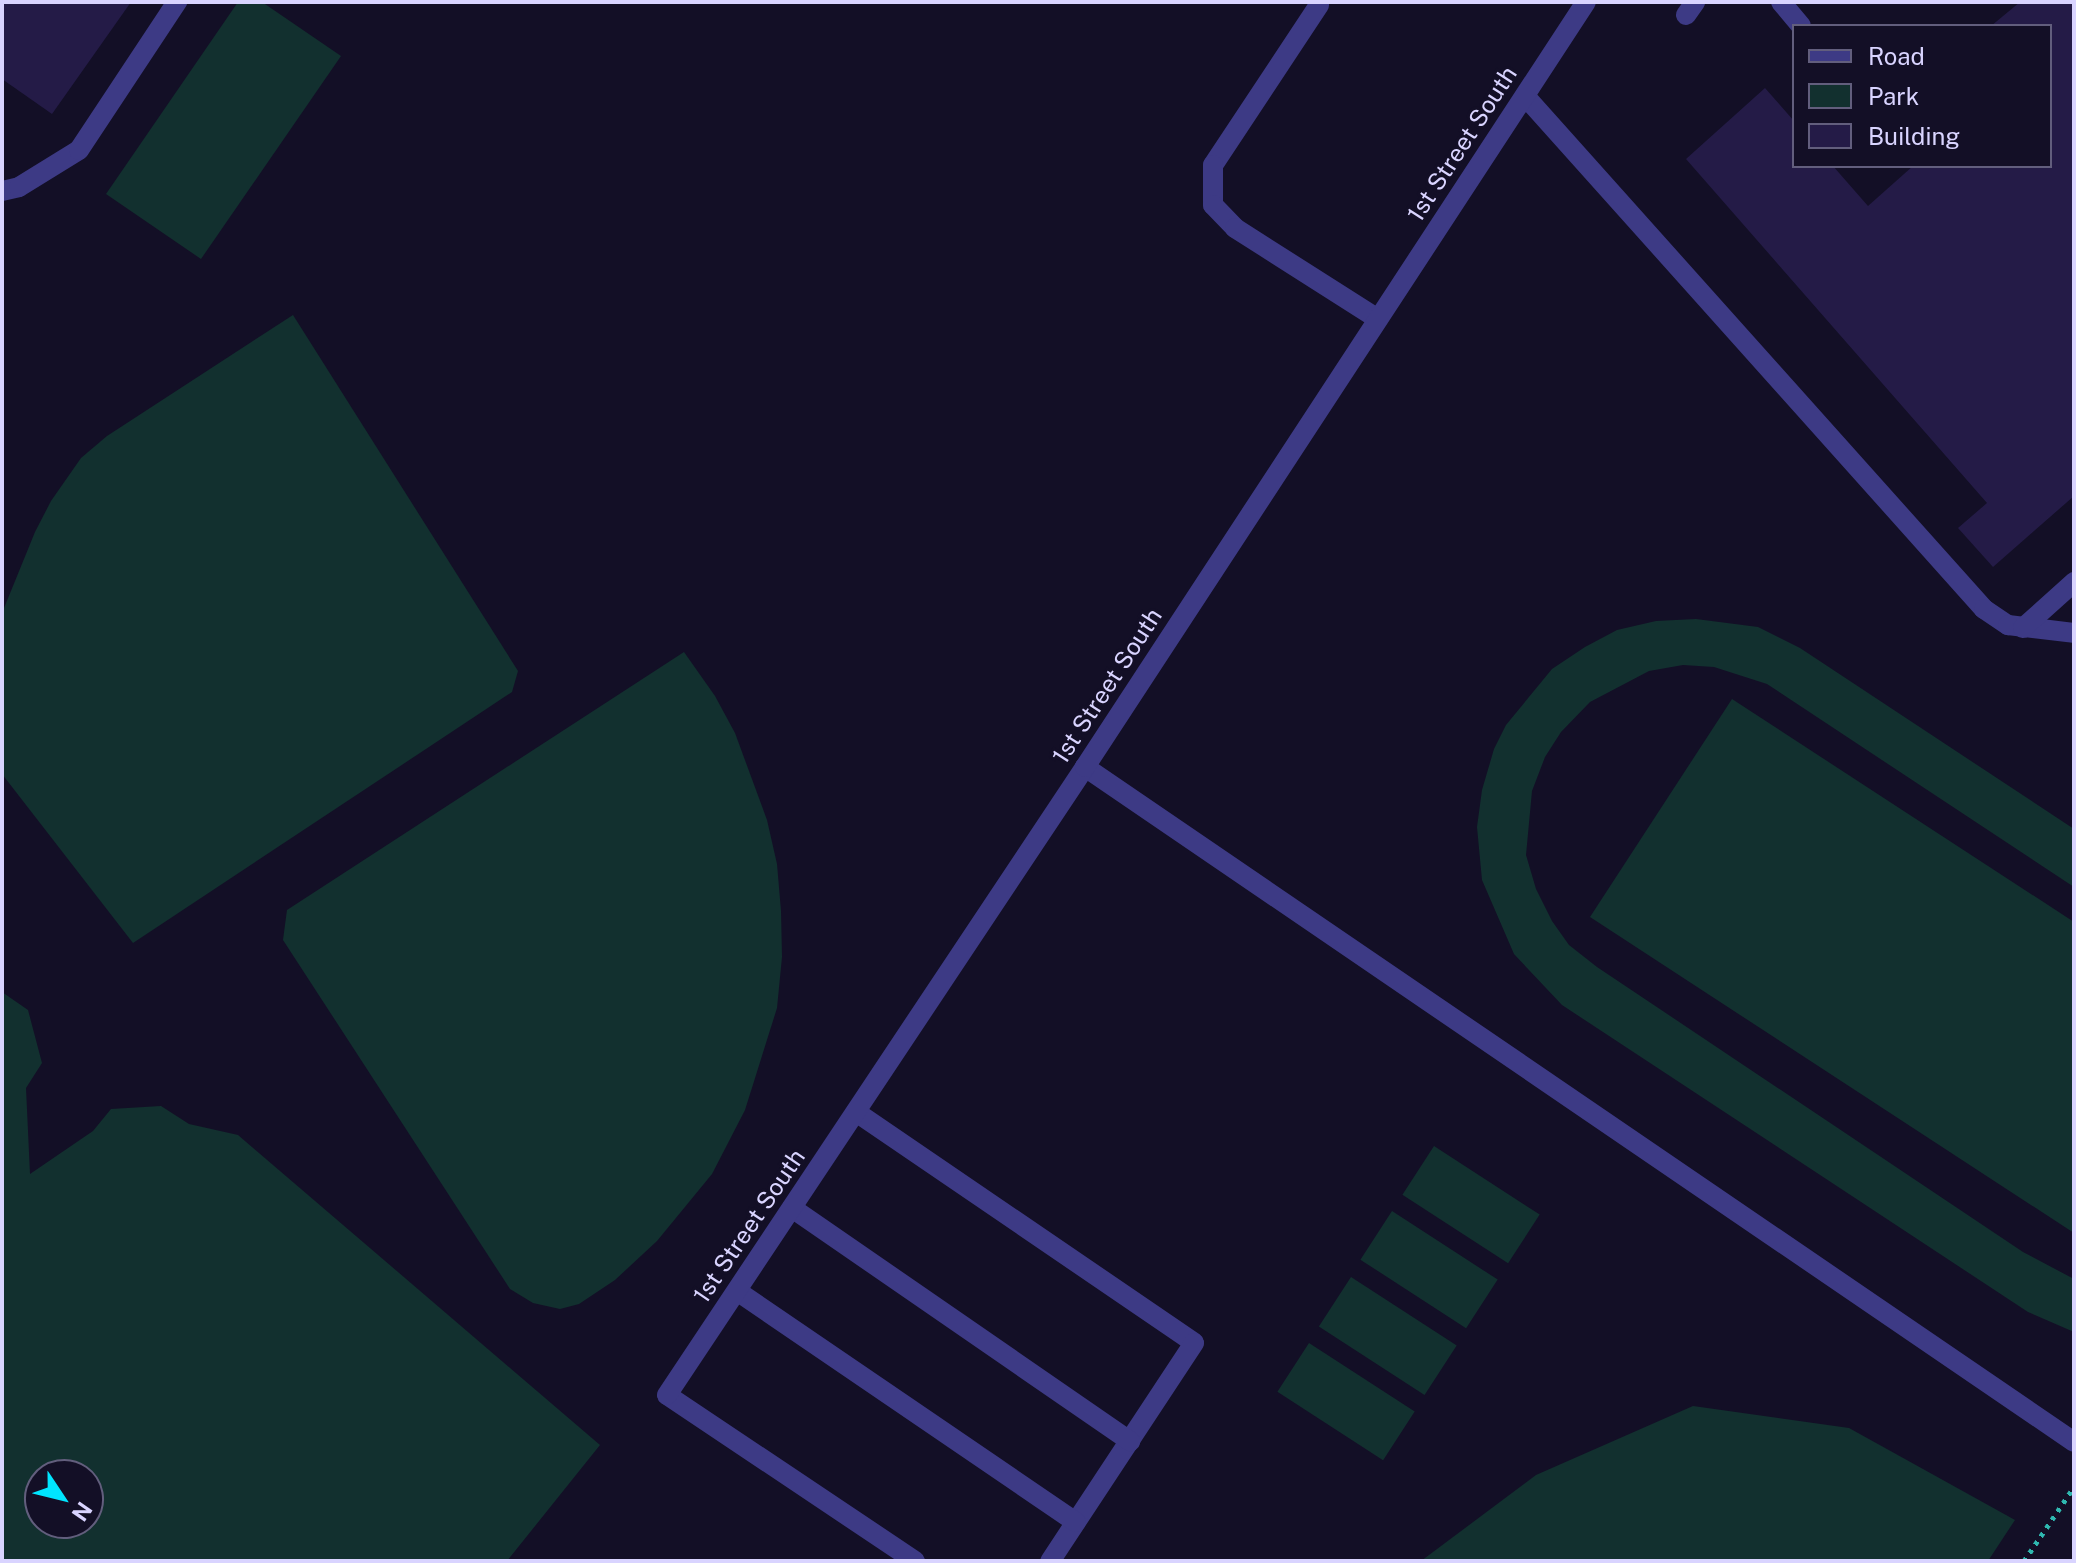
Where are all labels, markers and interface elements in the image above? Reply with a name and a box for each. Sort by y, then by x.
legend [1792,24,2052,168]
text: Road [1868,42,1925,70]
street label: 1st Street South [1401,61,1523,227]
text: Park [1868,82,1919,110]
text: Building [1868,122,1960,150]
street label: 1st Street South [1046,603,1168,769]
street label: 1st Street South [687,1144,811,1308]
north arrow [24,1459,104,1539]
text: N [66,1497,98,1526]

